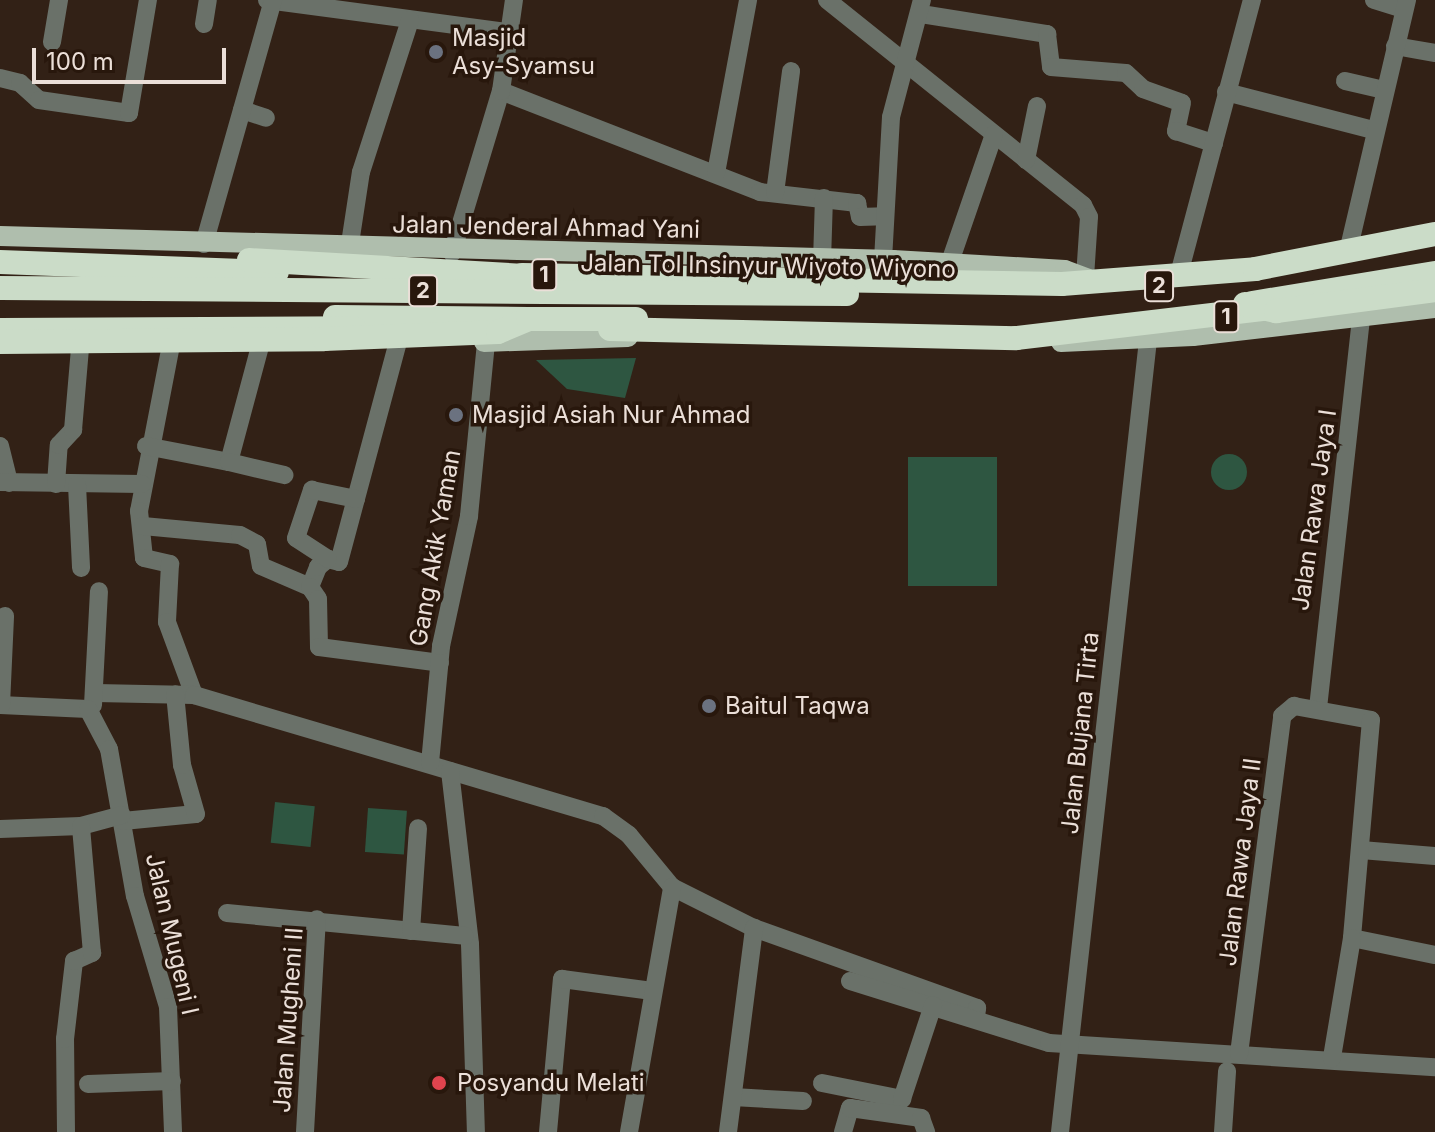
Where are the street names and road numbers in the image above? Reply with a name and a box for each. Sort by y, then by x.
street label: Jalan Jenderal Ahmad Yani [392,210,700,244]
street label: Jalan Tol Insinyur Wiyoto Wiyono [580,248,956,284]
road number: 1 [530,257,558,293]
road number: 2 [1143,268,1175,304]
road number: 2 [407,273,439,309]
road number: 1 [1212,299,1240,335]
street label: Jalan Rawa Jaya I [1286,408,1342,612]
street label: Gang Akik Yaman [404,447,466,649]
street label: Jalan Bujana Tirta [1055,630,1105,836]
street label: Jalan Rawa Jaya II [1213,756,1267,968]
street label: Jalan Mugeni I [139,850,205,1018]
street label: Jalan Mugheni II [267,926,309,1114]

